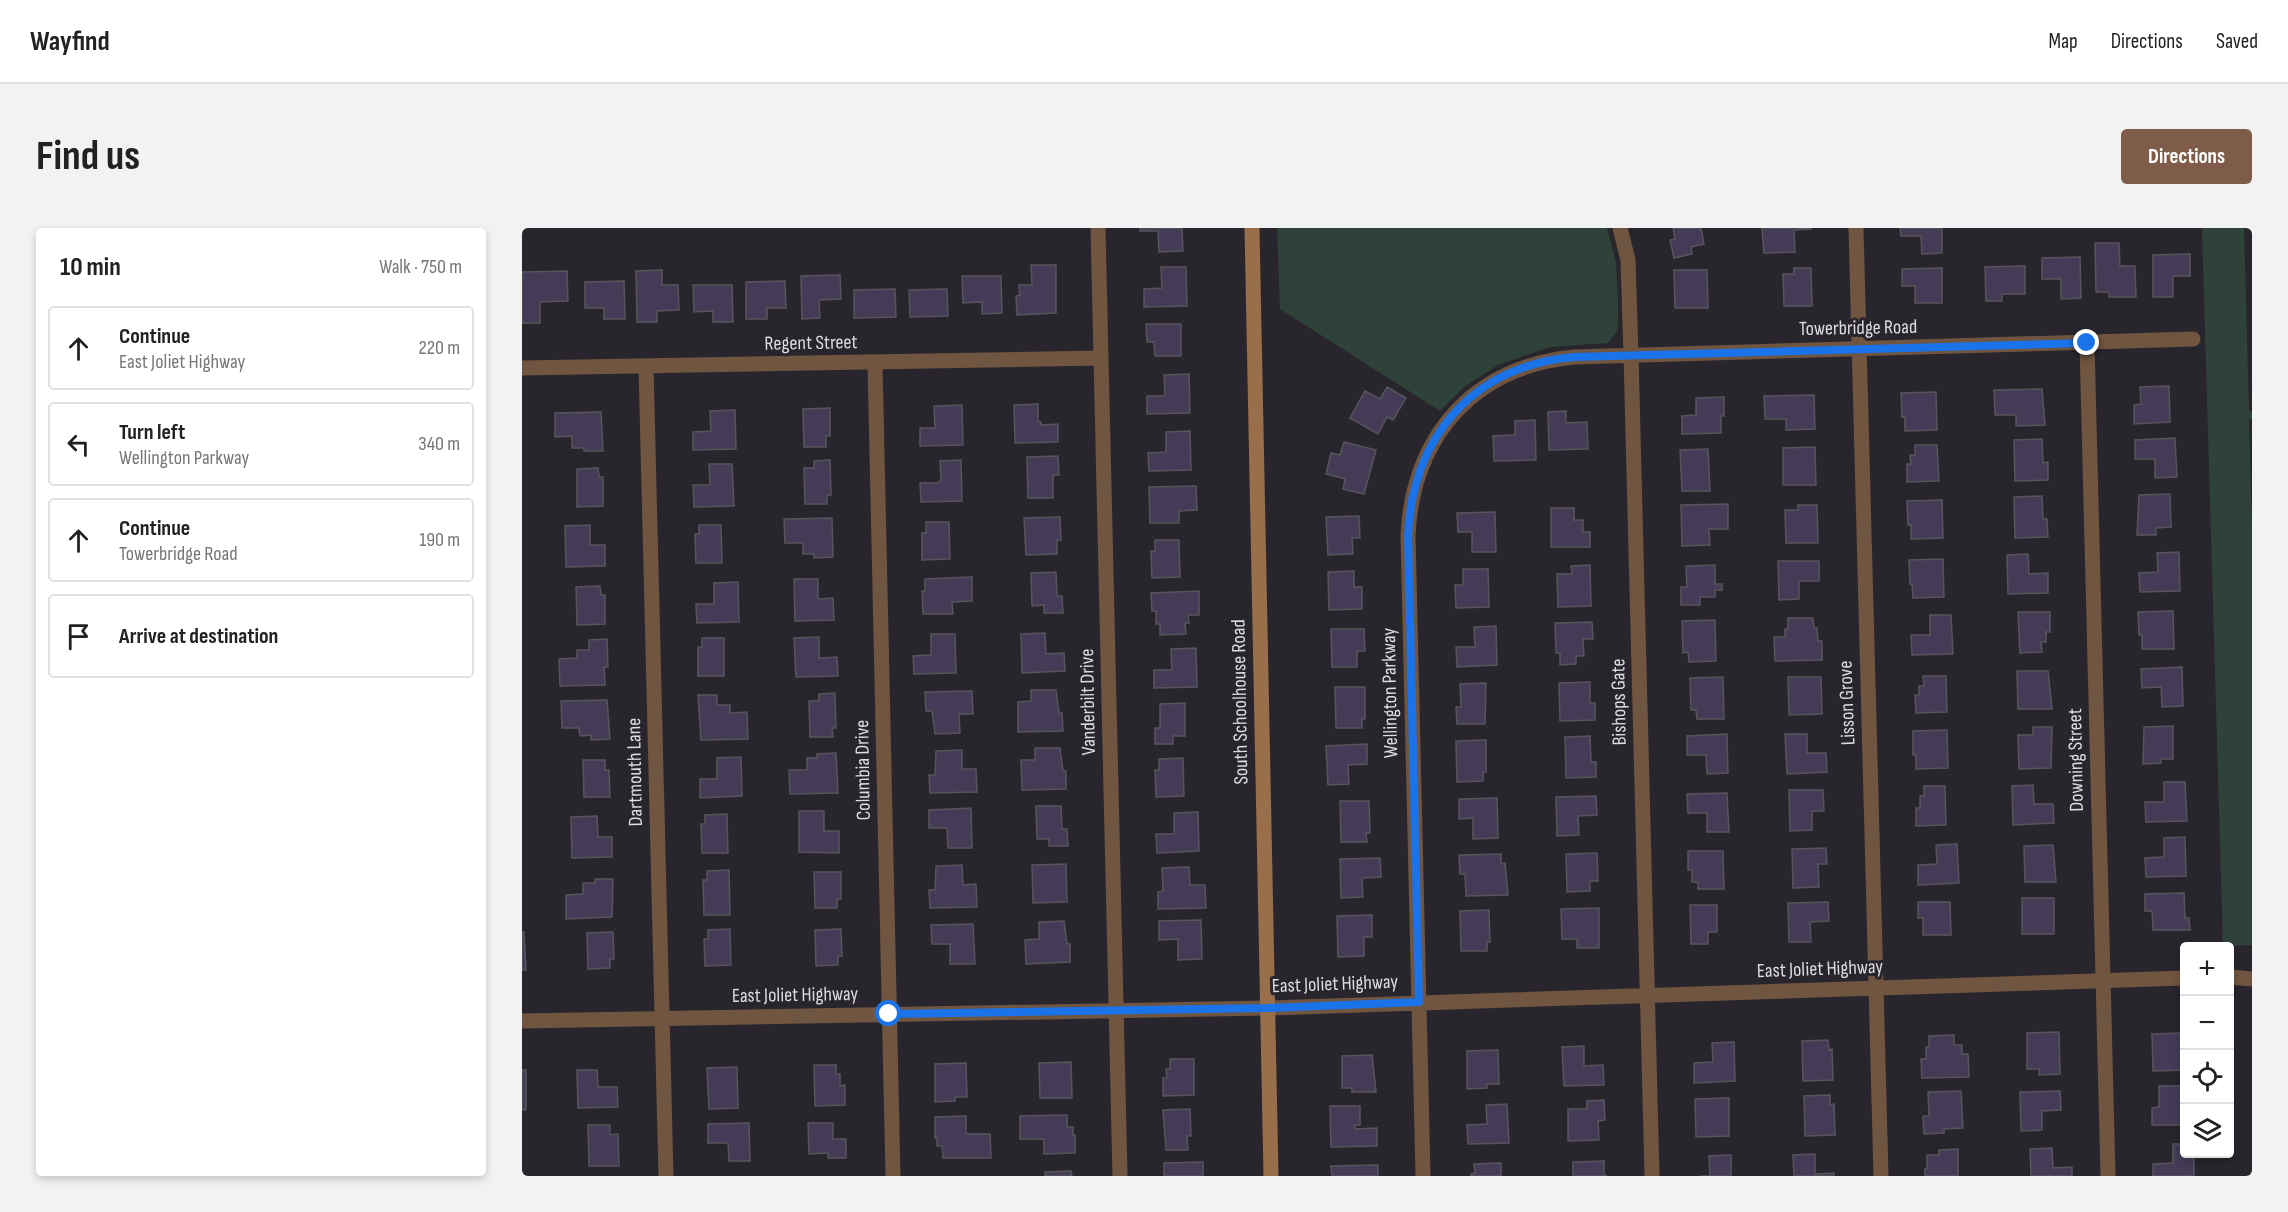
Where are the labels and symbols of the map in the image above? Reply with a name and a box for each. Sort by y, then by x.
street label: Towerbridge Road [1799,315,1917,341]
route end [2073,329,2099,355]
street label: Regent Street [764,330,858,356]
street label: South Schoolhouse Road [1227,619,1253,785]
street label: Wellington Parkway [1377,627,1403,758]
street label: Vanderbilt Drive [1075,648,1101,756]
street label: Bishops Gate [1606,658,1632,746]
street label: Lisson Grove [1834,660,1860,746]
street label: Downing Street [2063,708,2089,812]
street label: Dartmouth Lane [622,718,648,826]
street label: Columbia Drive [850,720,876,820]
street label: East Joliet Highway [1756,955,1884,983]
street label: East Joliet Highway [1271,970,1399,998]
street label: East Joliet Highway [732,982,859,1008]
route start [875,1000,901,1026]

